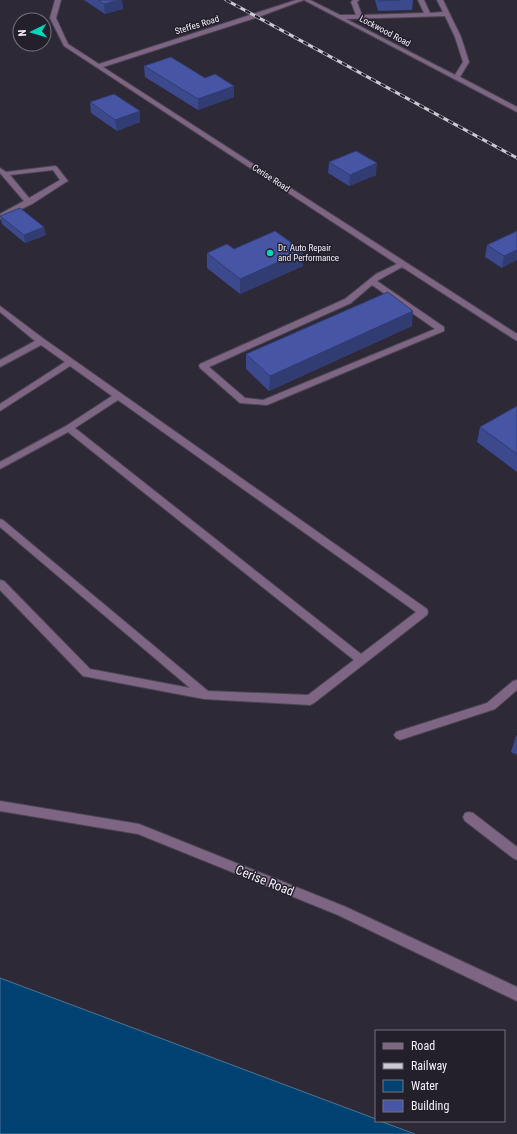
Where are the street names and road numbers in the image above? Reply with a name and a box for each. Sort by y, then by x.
street label: Lockwood Road [358,13,412,49]
street label: Steffes Road [174,14,220,36]
street label: Cerise Road [250,162,292,194]
street label: Cerise Road [233,862,296,899]

